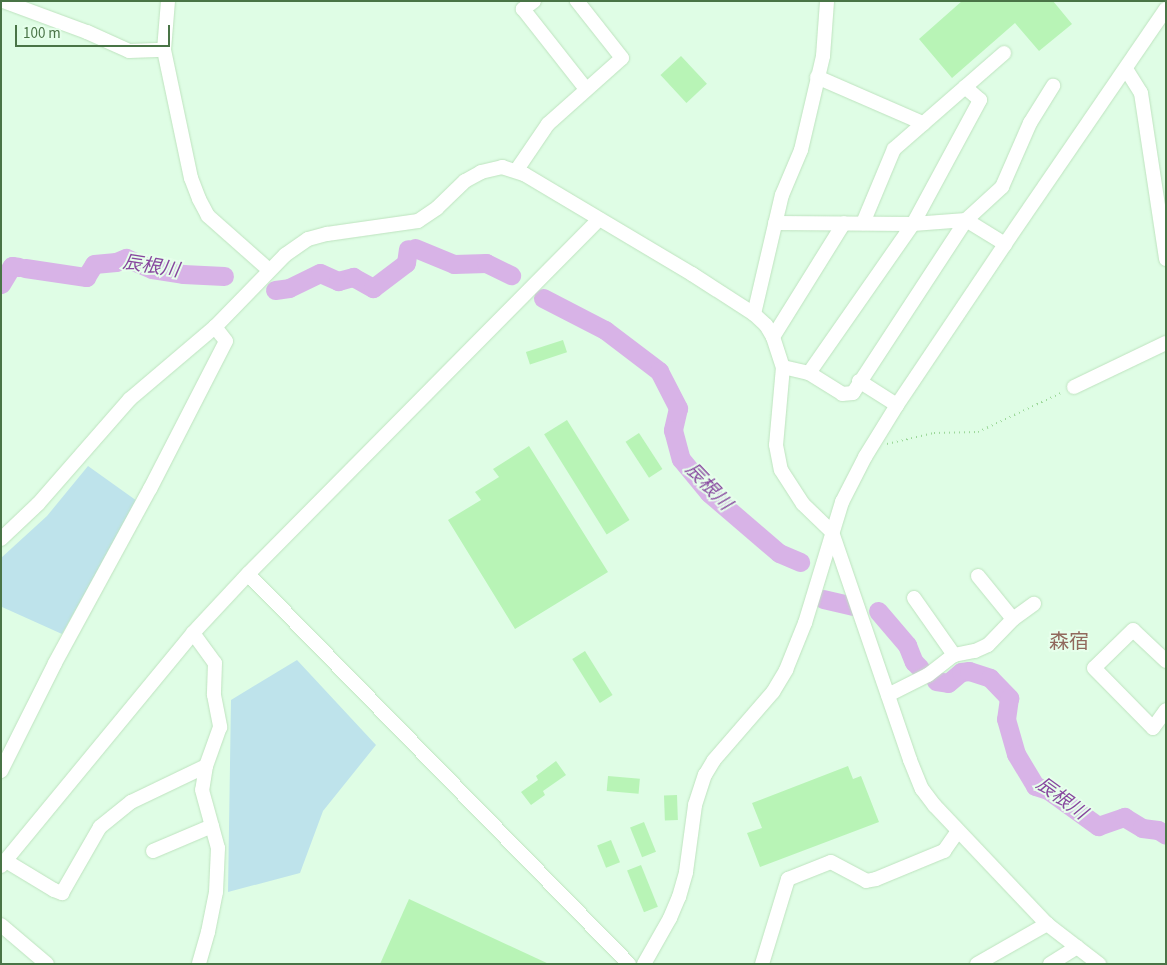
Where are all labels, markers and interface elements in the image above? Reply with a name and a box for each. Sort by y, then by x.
scale bar [18,15,172,47]
text: 100 m [23,23,61,44]
water label: 辰根川 [121,251,181,283]
water label: 辰根川 [680,459,736,515]
district label: 森宿 [1049,630,1089,654]
water label: 辰根川 [1031,773,1091,825]

